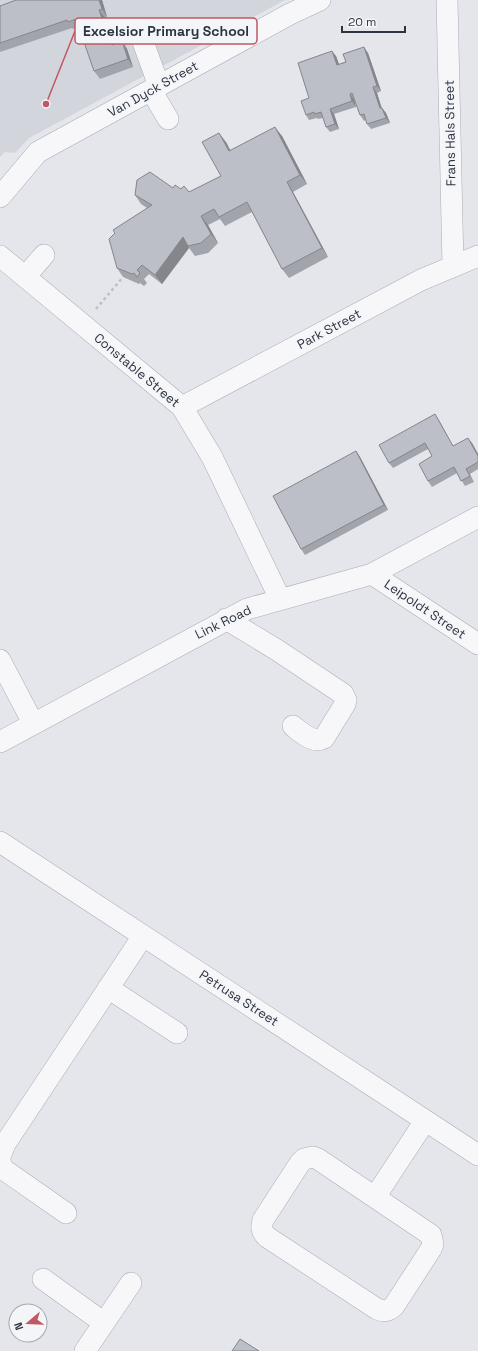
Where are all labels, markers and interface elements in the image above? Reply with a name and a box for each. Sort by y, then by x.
scale bar [342,8,405,34]
text: 20 m [348,14,376,30]
callout: Excelsior Primary School [75,18,257,44]
text: Excelsior Primary School [83,22,249,40]
street label: Van Dyck Street [105,57,201,121]
street label: Frans Hals Street [441,80,459,186]
street label: Park Street [294,305,364,353]
street label: Constable Street [91,329,183,411]
street label: Leipoldt Street [381,575,469,643]
street label: Link Road [192,601,254,643]
street label: Petrusa Street [196,966,282,1030]
north arrow [8,1303,48,1343]
text: N [11,1320,26,1332]

